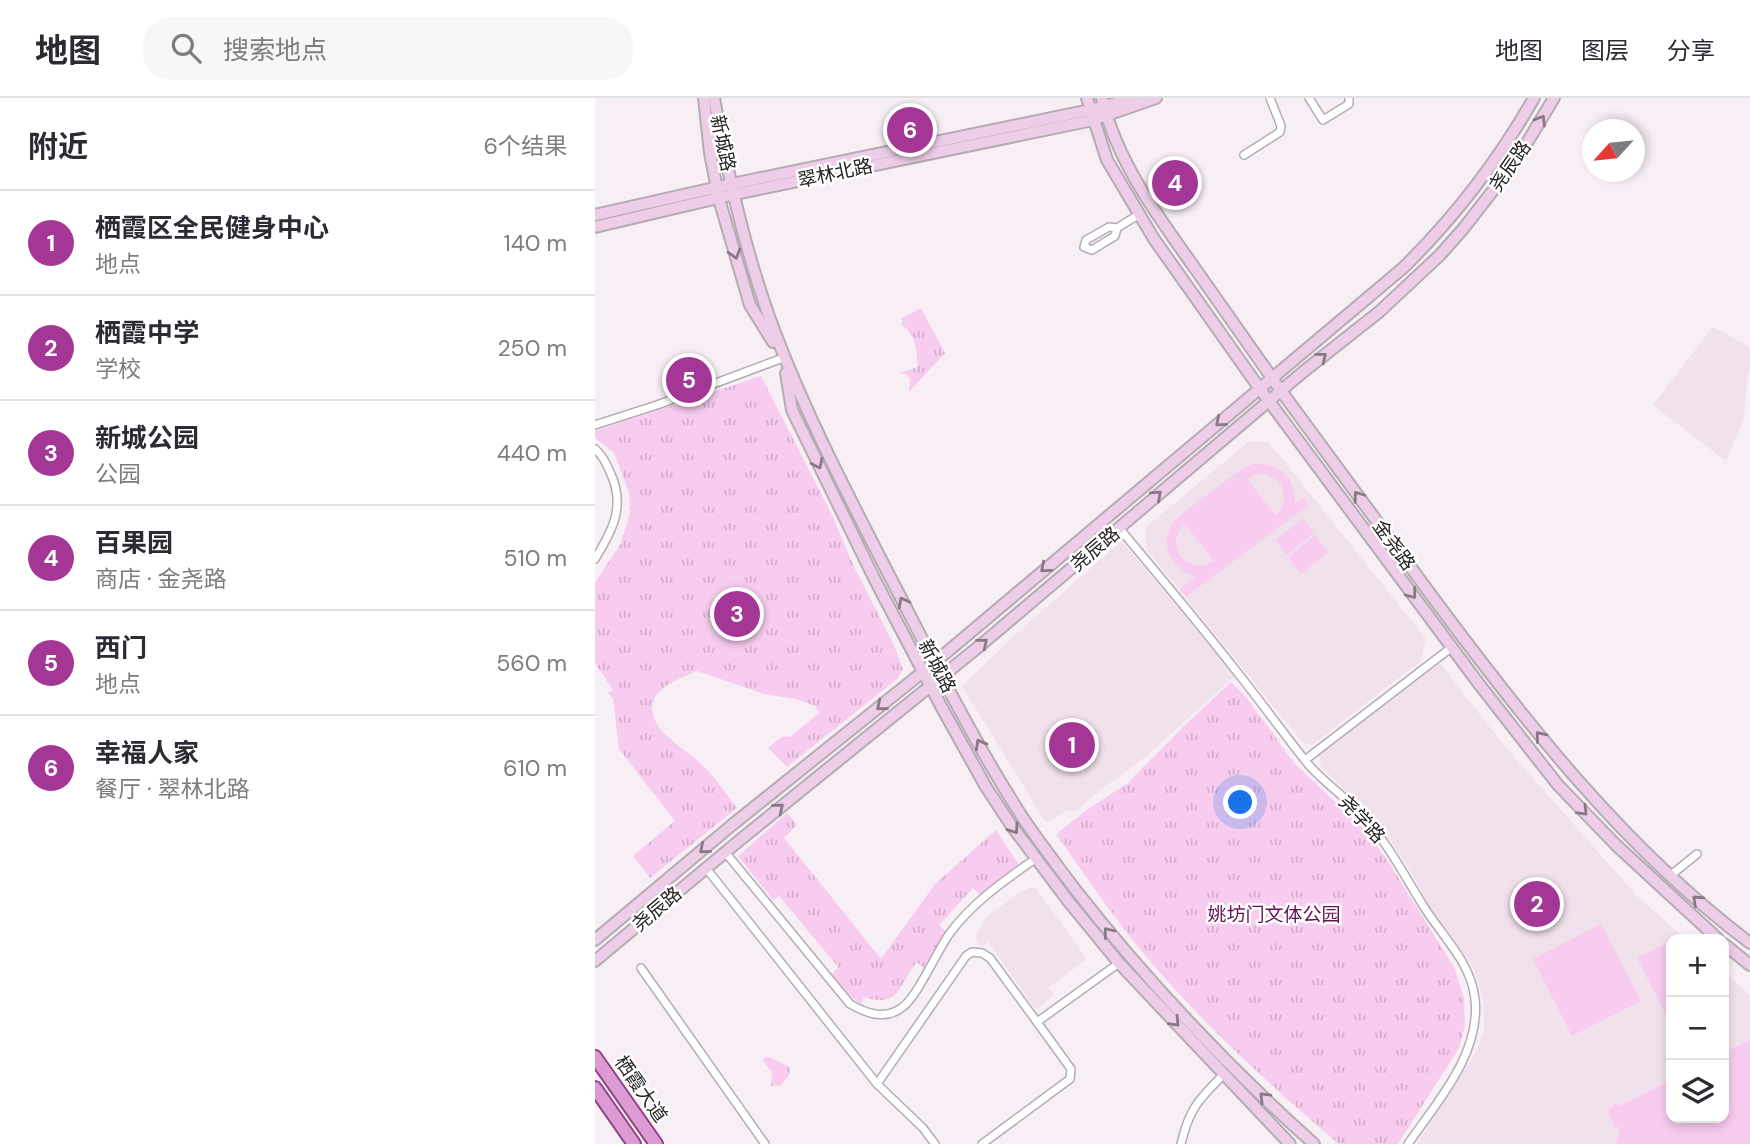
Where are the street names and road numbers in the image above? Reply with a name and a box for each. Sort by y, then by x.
street label: 新城路 [705,113,741,173]
street label: 尧辰路 [1483,135,1537,197]
street label: 翠林北路 [795,153,875,193]
street label: 金尧路 [1367,515,1421,575]
street label: 尧辰路 [1065,521,1125,577]
street label: 新城路 [913,635,961,697]
street label: 尧学路 [1333,790,1391,848]
street label: 尧辰路 [627,881,687,937]
street label: 栖霞大道 [609,1051,673,1127]

